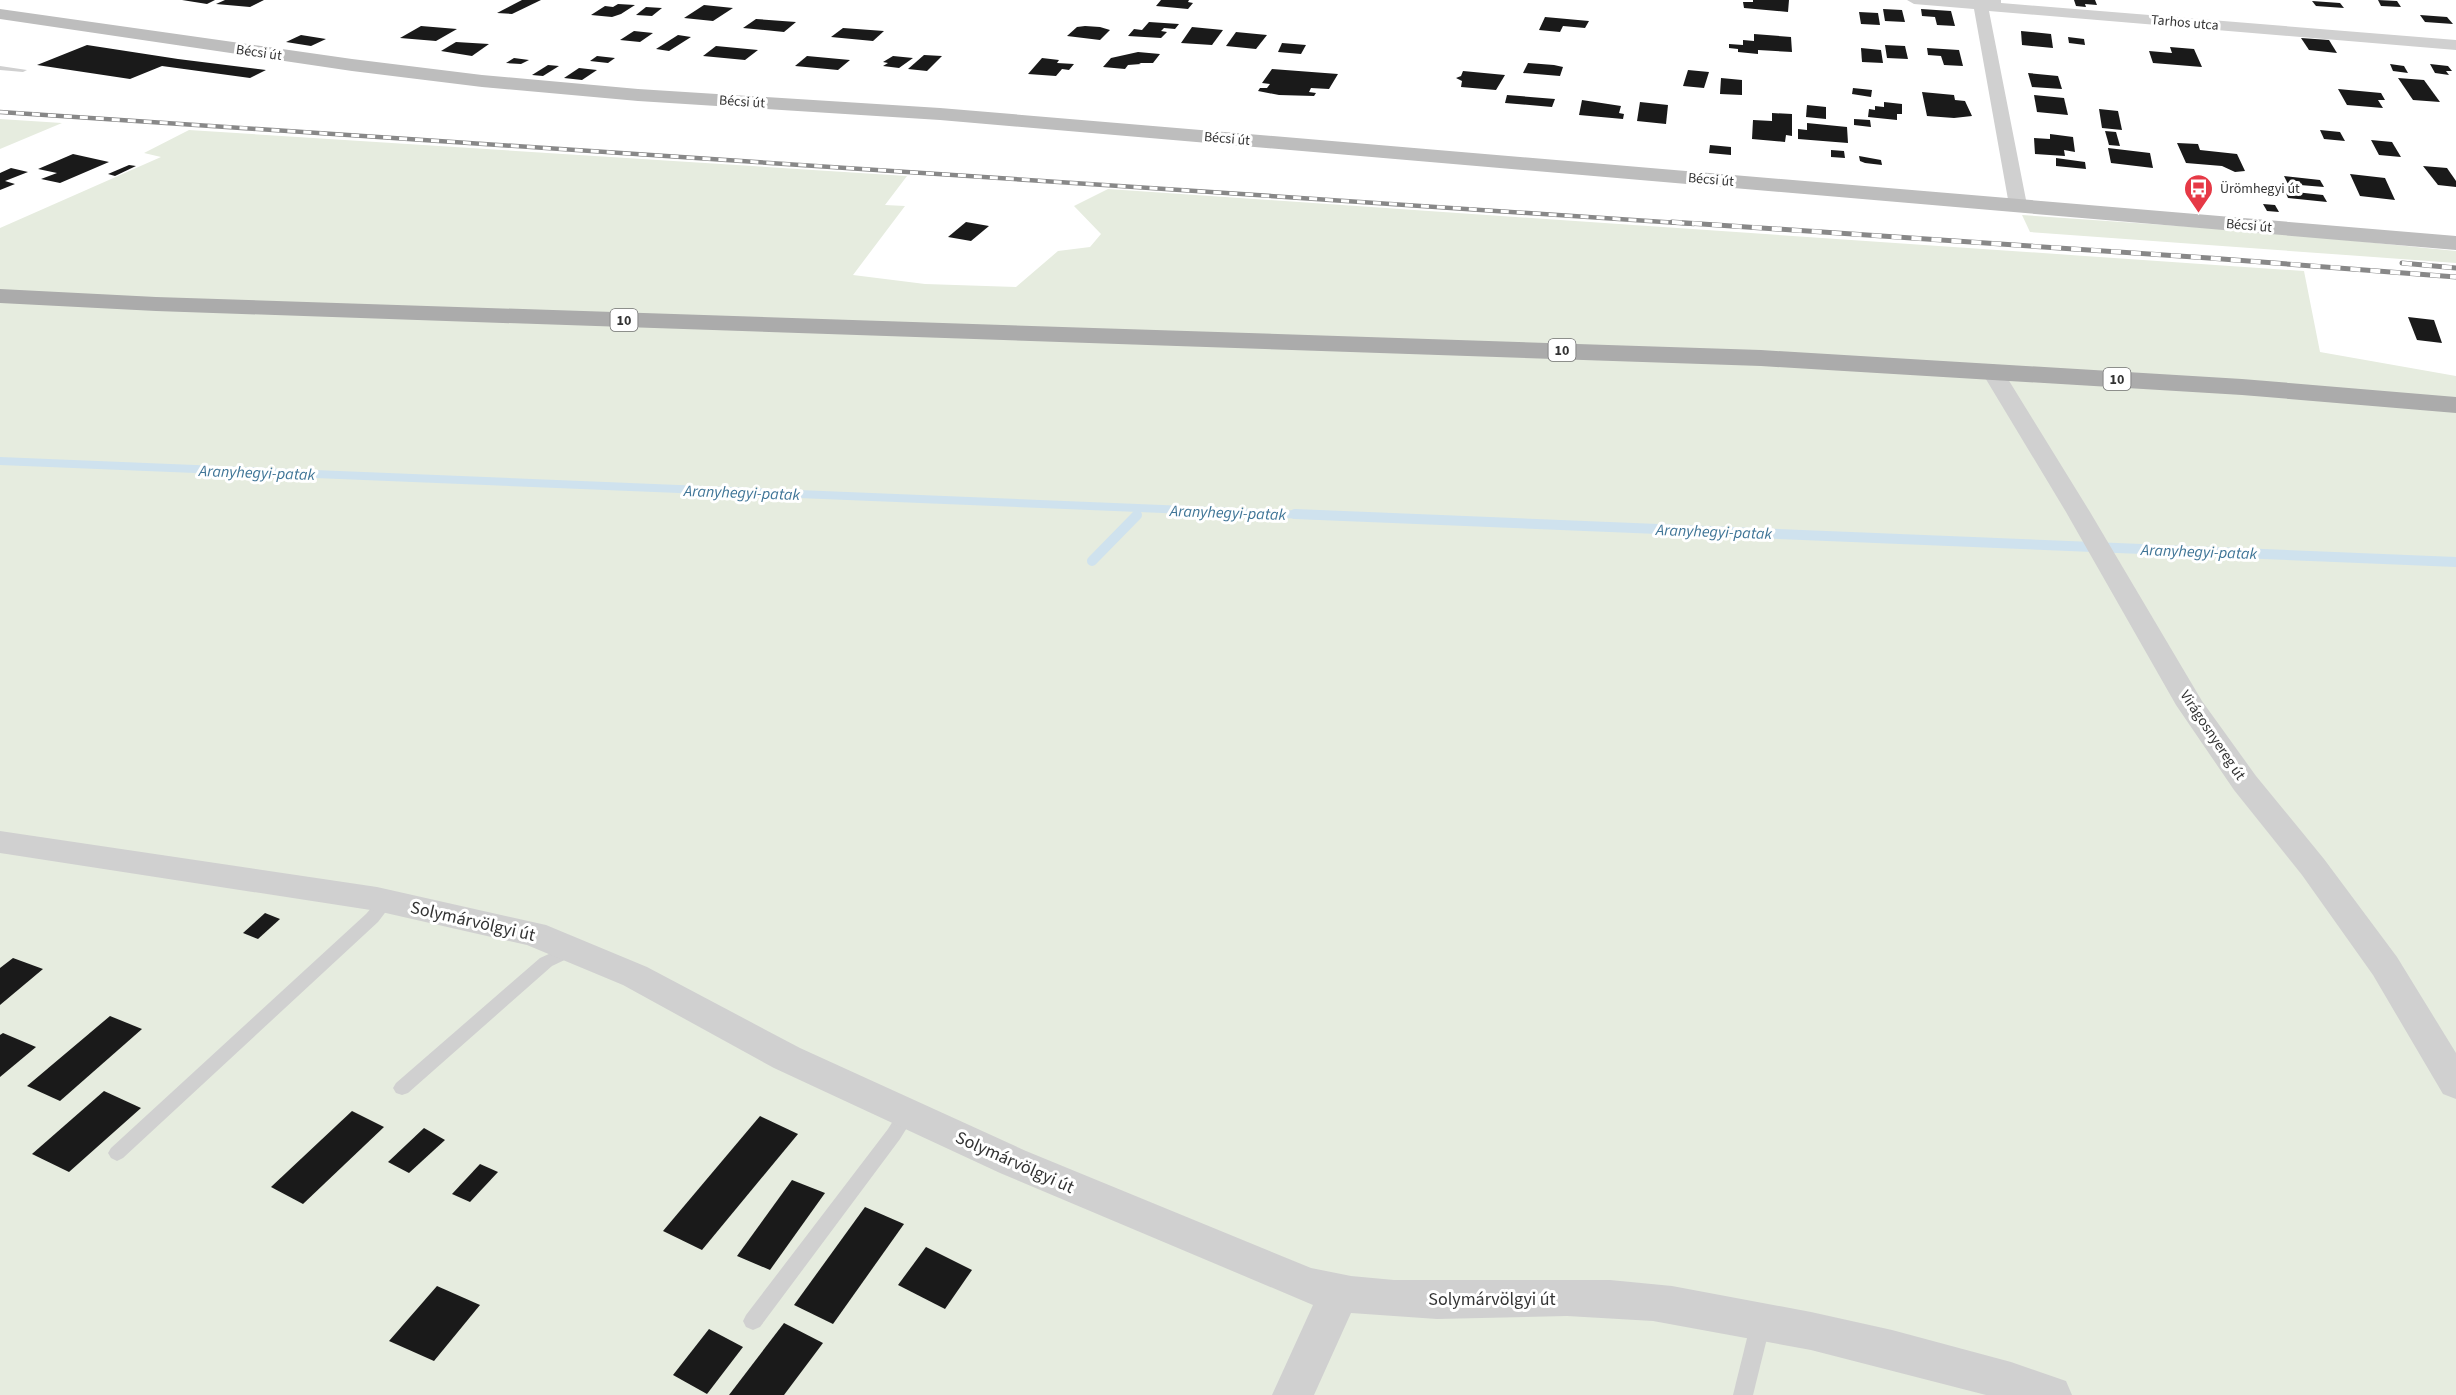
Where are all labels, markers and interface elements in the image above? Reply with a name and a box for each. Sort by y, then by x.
street label: Tarhos utca [2150,10,2220,36]
street label: Bécsi út [235,40,283,66]
street label: Bécsi út [718,90,766,114]
street label: Bécsi út [1203,127,1251,151]
street label: Bécsi út [1687,168,1735,192]
bus stop icon: Ürömhegyi út [2183,172,2215,214]
place label: Ürömhegyi út [2220,179,2300,199]
street label: Bécsi út [2225,214,2273,238]
road number: 10 [610,309,638,331]
road number: 10 [1548,339,1576,361]
road number: 10 [2104,368,2130,390]
water label: Aranyhegyi-patak [198,460,316,486]
water label: Aranyhegyi-patak [683,480,801,506]
water label: Aranyhegyi-patak [1169,500,1287,526]
water label: Aranyhegyi-patak [1655,519,1773,545]
water label: Aranyhegyi-patak [2140,539,2258,565]
street label: Virágosnyereg út [2175,686,2250,784]
street label: Solymárvölgyi út [408,895,538,948]
street label: Solymárvölgyi út [952,1125,1078,1200]
street label: Solymárvölgyi út [1428,1287,1556,1312]

